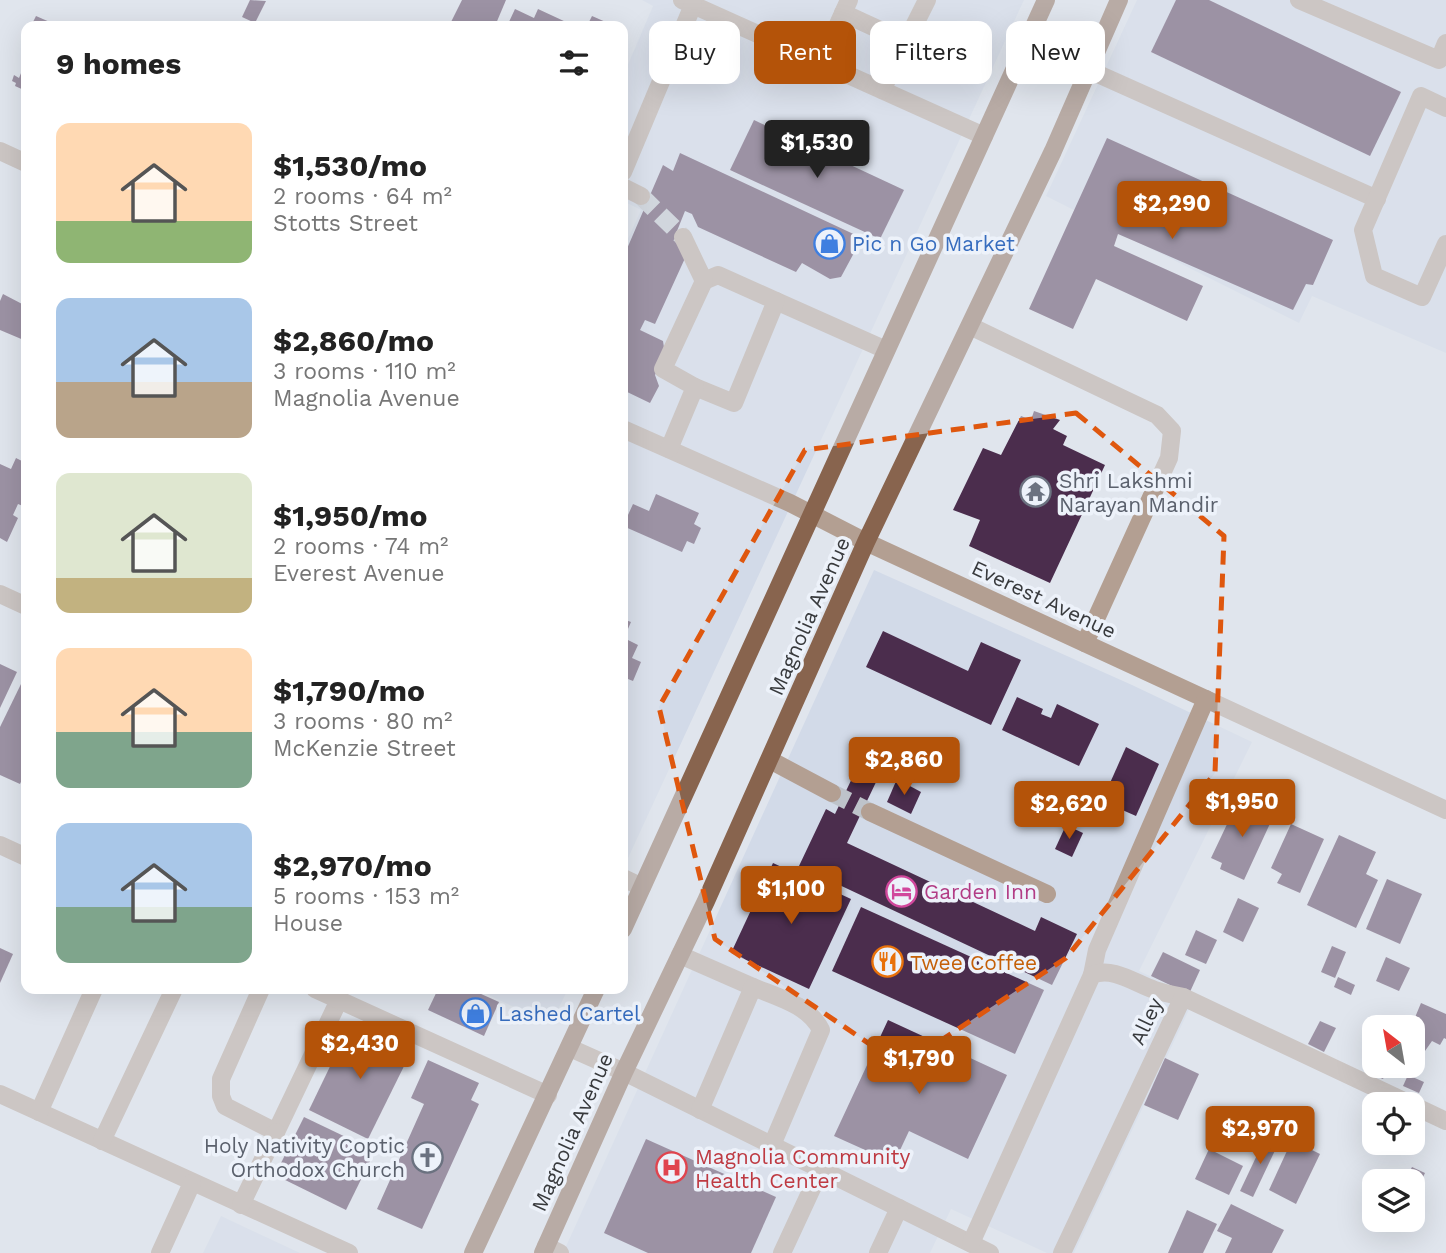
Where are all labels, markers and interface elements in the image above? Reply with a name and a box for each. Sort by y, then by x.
chip: Buy [649,21,740,84]
chip: Rent [754,21,856,84]
chip: Filters [870,21,992,84]
chip: New [1006,21,1105,84]
icon: filters [555,44,593,82]
text: 9 homes [56,46,181,81]
pin: $1,530 [760,120,874,180]
text: $1,530 [780,129,854,156]
text: $1,530/mo [273,148,427,183]
icon: home [112,151,196,235]
pin: $2,290 [1115,182,1229,241]
text: 2 rooms · 64 m² [273,183,452,210]
text: $2,290 [1133,190,1211,217]
text: Stotts Street [273,210,418,237]
shop icon: Pic n Go Market [812,226,846,260]
place label: Pic n Go Market [852,231,1015,256]
text: $2,860/mo [273,323,434,358]
icon: home [112,326,196,410]
text: 3 rooms · 110 m² [273,358,456,385]
text: Magnolia Avenue [273,385,460,412]
place label: Shri Lakshmi Narayan Mandir [1059,468,1219,517]
temple icon: Shri Lakshmi Narayan Mandir [1019,475,1053,509]
text: $1,950/mo [273,498,428,533]
icon: home [112,501,196,585]
text: 2 rooms · 74 m² [273,533,448,560]
street label: Magnolia Avenue [763,533,855,699]
street label: Everest Avenue [968,555,1120,643]
text: Everest Avenue [273,560,445,587]
text: $1,790/mo [273,673,425,708]
icon: home [112,676,196,760]
text: 3 rooms · 80 m² [273,708,452,735]
text: McKenzie Street [273,735,456,762]
pin: $2,860 [847,738,961,797]
text: $2,860 [865,746,943,773]
pin: $1,950 [1185,780,1299,839]
pin: $2,620 [1012,782,1126,841]
text: $1,950 [1205,788,1279,815]
text: $2,620 [1030,790,1108,817]
text: $2,970/mo [273,848,432,883]
icon: home [112,851,196,935]
pin: $1,100 [734,866,848,926]
hotel icon: Garden Inn [884,874,918,908]
text: $1,100 [757,875,825,902]
place label: Garden Inn [924,879,1037,904]
text: 5 rooms · 153 m² [273,883,459,910]
text: House [273,910,343,937]
restaurant icon: Twee Coffee [870,945,904,979]
place label: Twee Coffee [910,950,1037,975]
street label: Alley [1124,993,1168,1049]
shop icon: Lashed Cartel [458,996,492,1030]
place label: Lashed Cartel [498,1001,641,1026]
north arrow [1362,1015,1424,1078]
map controls [1362,1015,1425,1232]
pin: $2,430 [303,1021,417,1081]
text: $2,430 [321,1030,399,1057]
pin: $1,790 [862,1036,976,1096]
text: $1,790 [883,1045,955,1072]
street label: Magnolia Avenue [526,1049,618,1215]
button: locate [1362,1092,1425,1155]
pin: $2,970 [1203,1106,1317,1166]
text: $2,970 [1222,1115,1298,1142]
place label: Holy Nativity Coptic Orthodox Church [204,1133,405,1182]
church icon: Holy Nativity Coptic Orthodox Church [411,1140,445,1174]
place label: Magnolia Community Health Center [695,1144,910,1193]
hospital icon: Magnolia Community Health Center [655,1151,689,1185]
button: layers [1362,1169,1425,1232]

